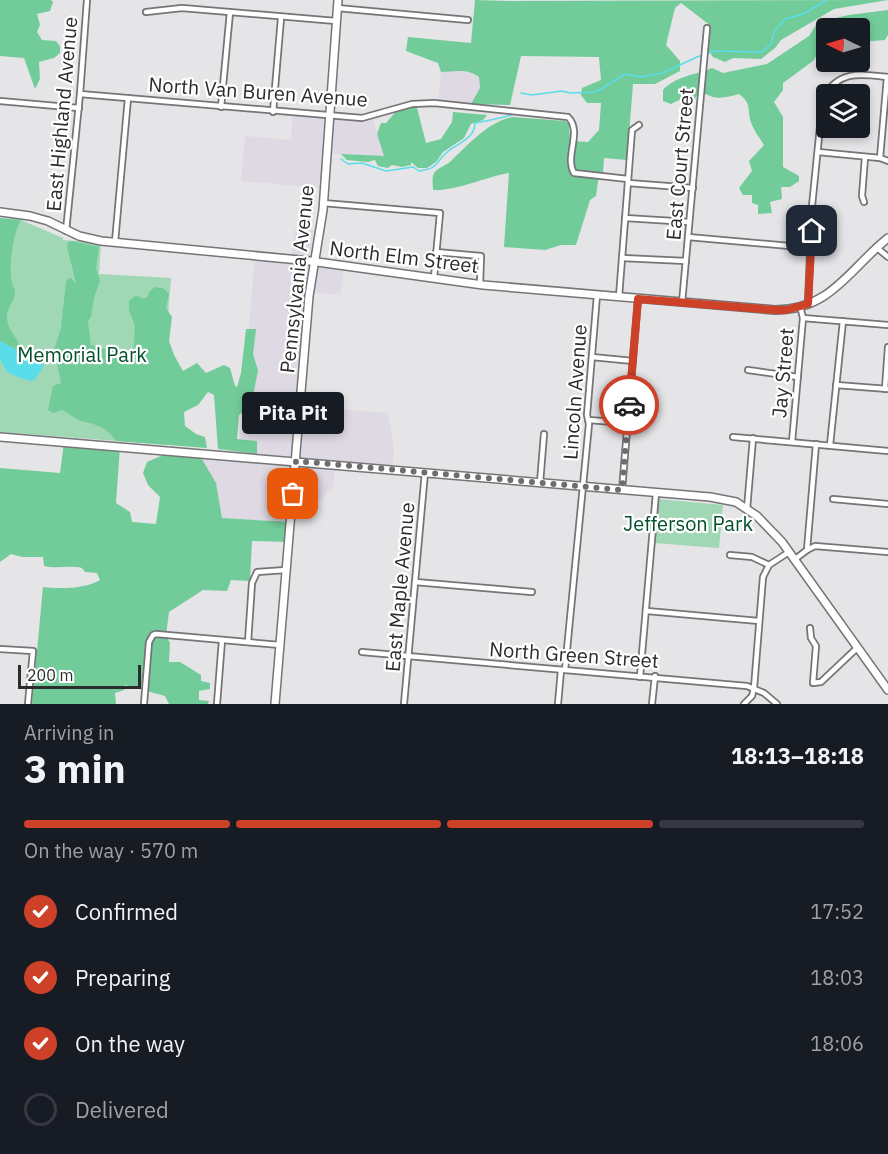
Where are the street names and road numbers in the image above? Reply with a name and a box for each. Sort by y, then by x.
street label: East Highland Avenue [40,15,83,212]
street label: North Van Buren Avenue [148,70,369,113]
street label: East Court Street [659,87,700,241]
street label: Pennsylvania Avenue [273,184,320,374]
street label: North Elm Street [328,234,480,279]
street label: Lincoln Avenue [556,323,593,461]
street label: Jay Street [765,327,800,419]
street label: East Maple Avenue [379,501,420,673]
street label: North Green Street [488,635,660,674]

